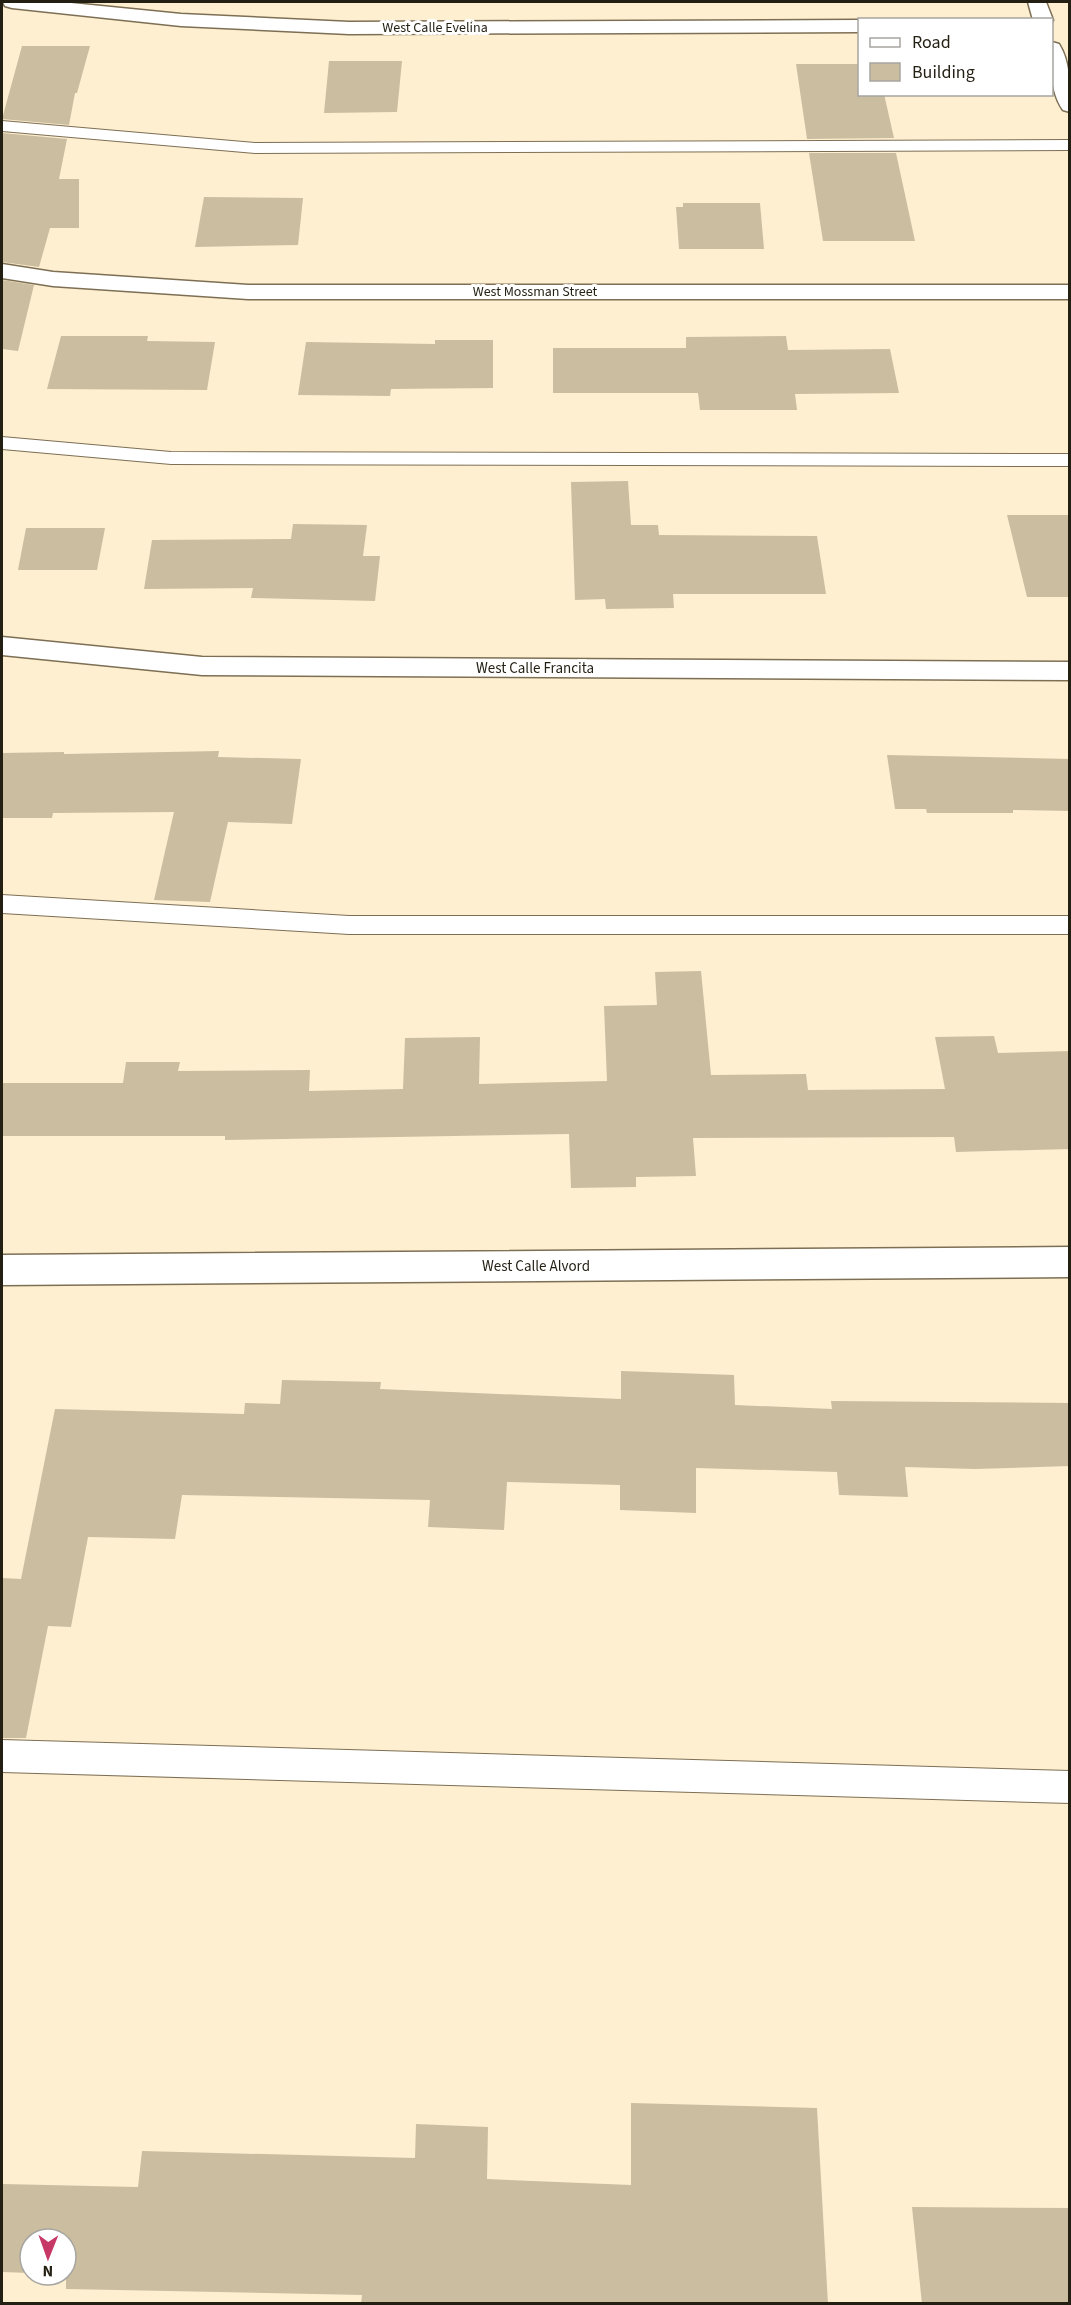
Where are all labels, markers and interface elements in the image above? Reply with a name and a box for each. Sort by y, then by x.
street label: West Calle Evelina [382,18,488,38]
legend [858,18,1053,96]
text: Road [912,30,951,55]
text: Building [912,60,975,85]
street label: West Mossman Street [473,282,598,302]
street label: West Calle Francita [476,658,594,679]
street label: West Calle Alvord [482,1256,590,1277]
north arrow [18,2227,78,2287]
text: N [42,2260,53,2282]

